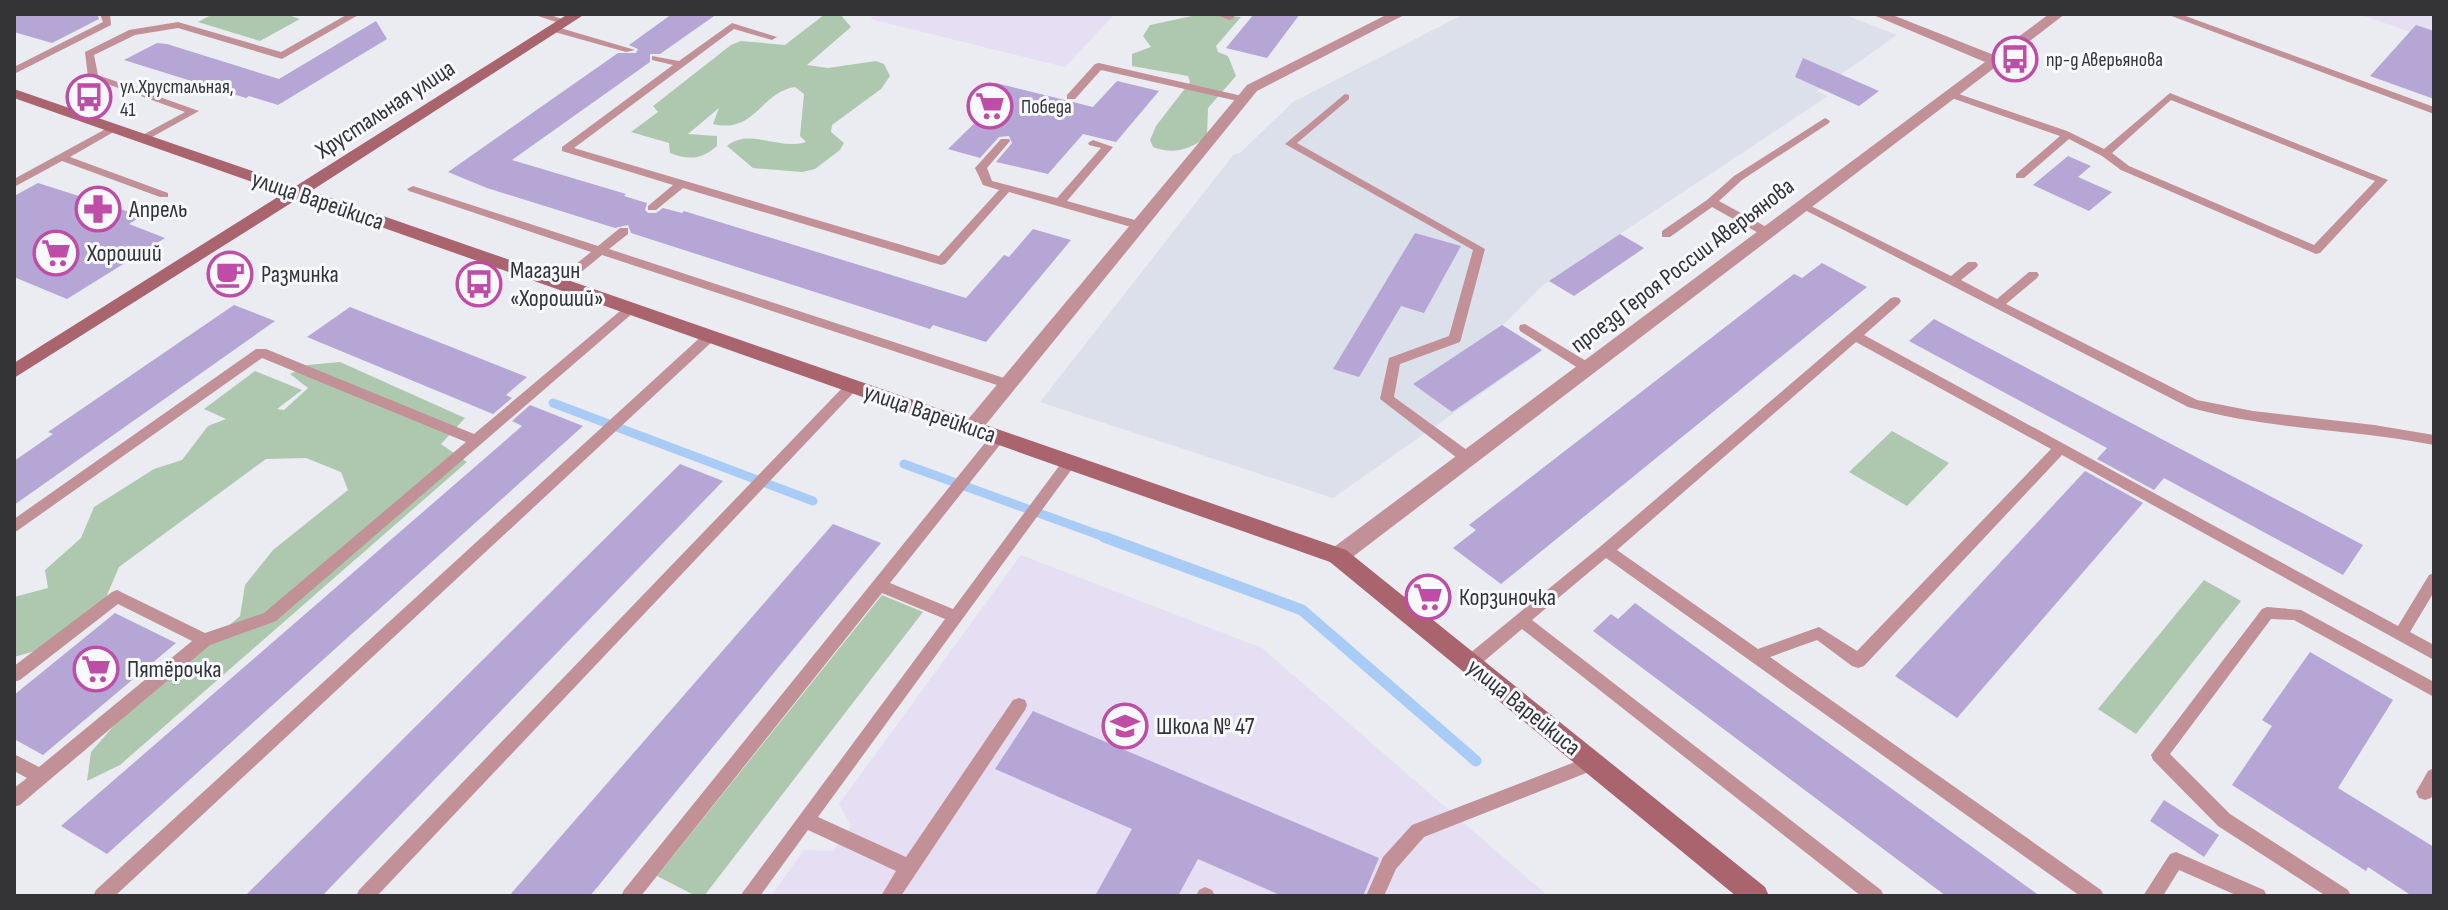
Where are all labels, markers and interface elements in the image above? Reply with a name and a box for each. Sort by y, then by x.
bus stop icon: пр-д Аверьянова [1991,35,2039,83]
place label: пр-д Аверьянова [2046,48,2163,72]
street label: Хрустальная улица [309,54,460,166]
bus stop icon: ул.Хрустальная, 41 [65,73,113,121]
place label: ул.Хрустальная, 41 [120,75,234,122]
supermarket icon: Победа [966,82,1014,130]
place label: Победа [1021,95,1072,119]
street label: улица Варейкиса [248,164,388,237]
street label: проезд Героя России Аверьянова [1565,172,1800,359]
pharmacy icon: Апрель [74,185,122,233]
place label: Апрель [128,195,187,224]
supermarket icon: Хороший [32,229,80,277]
place label: Хороший [86,239,162,268]
cafe icon: Разминка [206,250,254,298]
place label: Магазин «Хороший» [510,256,603,313]
place label: Разминка [261,260,339,289]
bus stop icon: Магазин «Хороший» [455,260,503,308]
street label: улица Варейкиса [860,377,1000,450]
supermarket icon: Корзиночка [1404,573,1452,621]
place label: Корзиночка [1459,583,1556,612]
supermarket icon: Пятёрочка [72,645,120,693]
street label: улица Варейкиса [1461,653,1586,762]
place label: Пятёрочка [127,655,221,684]
school or university icon: Школа № 47 [1101,702,1149,750]
place label: Школа № 47 [1156,712,1255,741]

